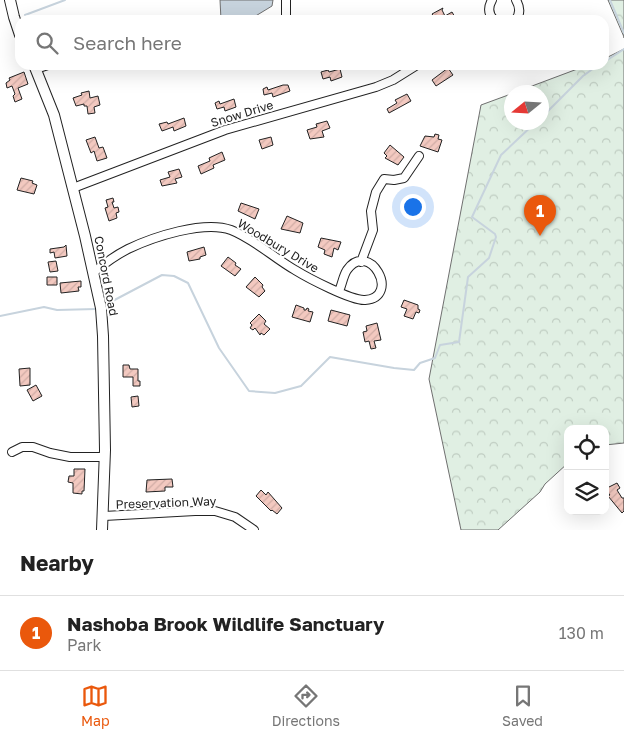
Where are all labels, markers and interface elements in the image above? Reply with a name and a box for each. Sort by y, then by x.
search box [15,15,609,70]
icon: search [33,29,61,57]
text: Search here [73,31,182,54]
north arrow [504,85,549,130]
street label: Snow Drive [209,97,275,130]
your location [400,194,426,220]
pin: 1 [524,195,556,236]
street label: Woodbury Drive [235,215,322,276]
street label: Concord Road [91,235,122,317]
map controls [564,425,609,515]
button: locate [564,425,609,470]
button: layers [564,470,609,515]
street label: Preservation Way [115,493,217,512]
text: Nearby [20,550,94,576]
text: Nashoba Brook Wildlife Sanctuary [67,612,384,635]
text: 1 [32,623,40,643]
text: 130 m [559,623,604,643]
text: Park [67,635,102,655]
tab: Map [81,682,110,729]
tab: Directions [272,682,340,729]
tab: Saved [502,682,543,729]

